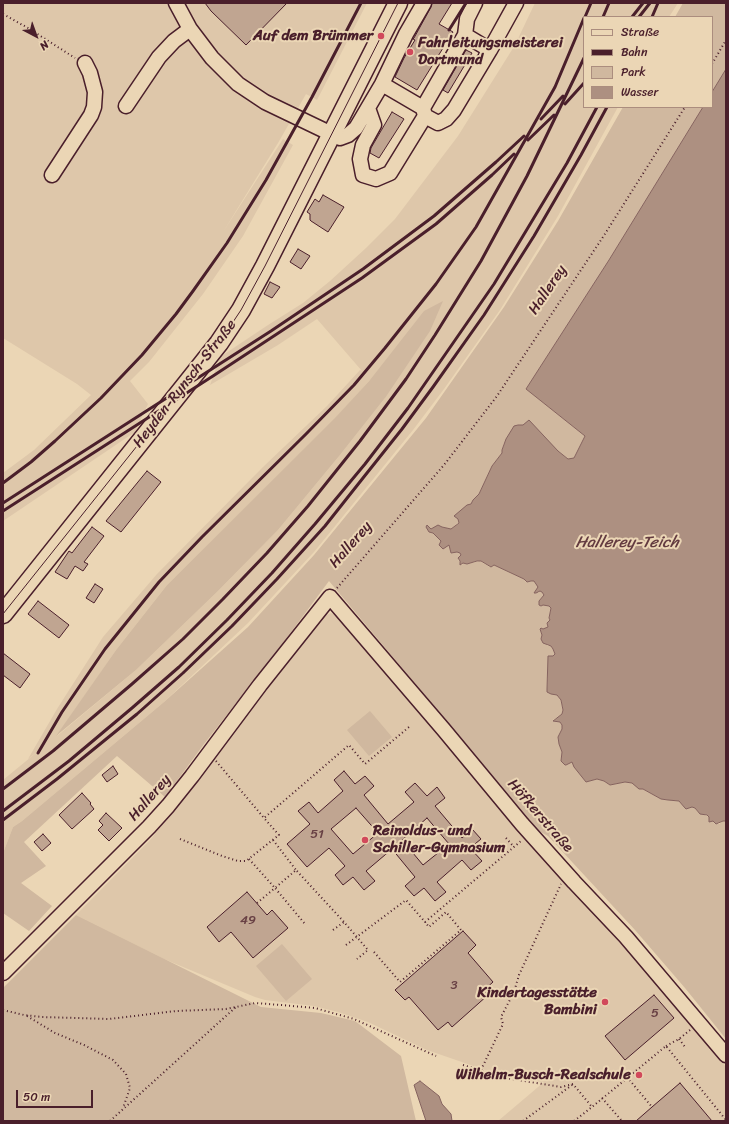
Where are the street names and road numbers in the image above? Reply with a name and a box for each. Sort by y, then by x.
street label: Hallerey [525,262,571,318]
street label: Heyden-Rynsch-Straße [129,316,241,452]
street label: Hallerey [326,518,376,572]
street label: Hallerey [125,771,175,825]
street label: Höfkerstraße [503,776,577,856]

